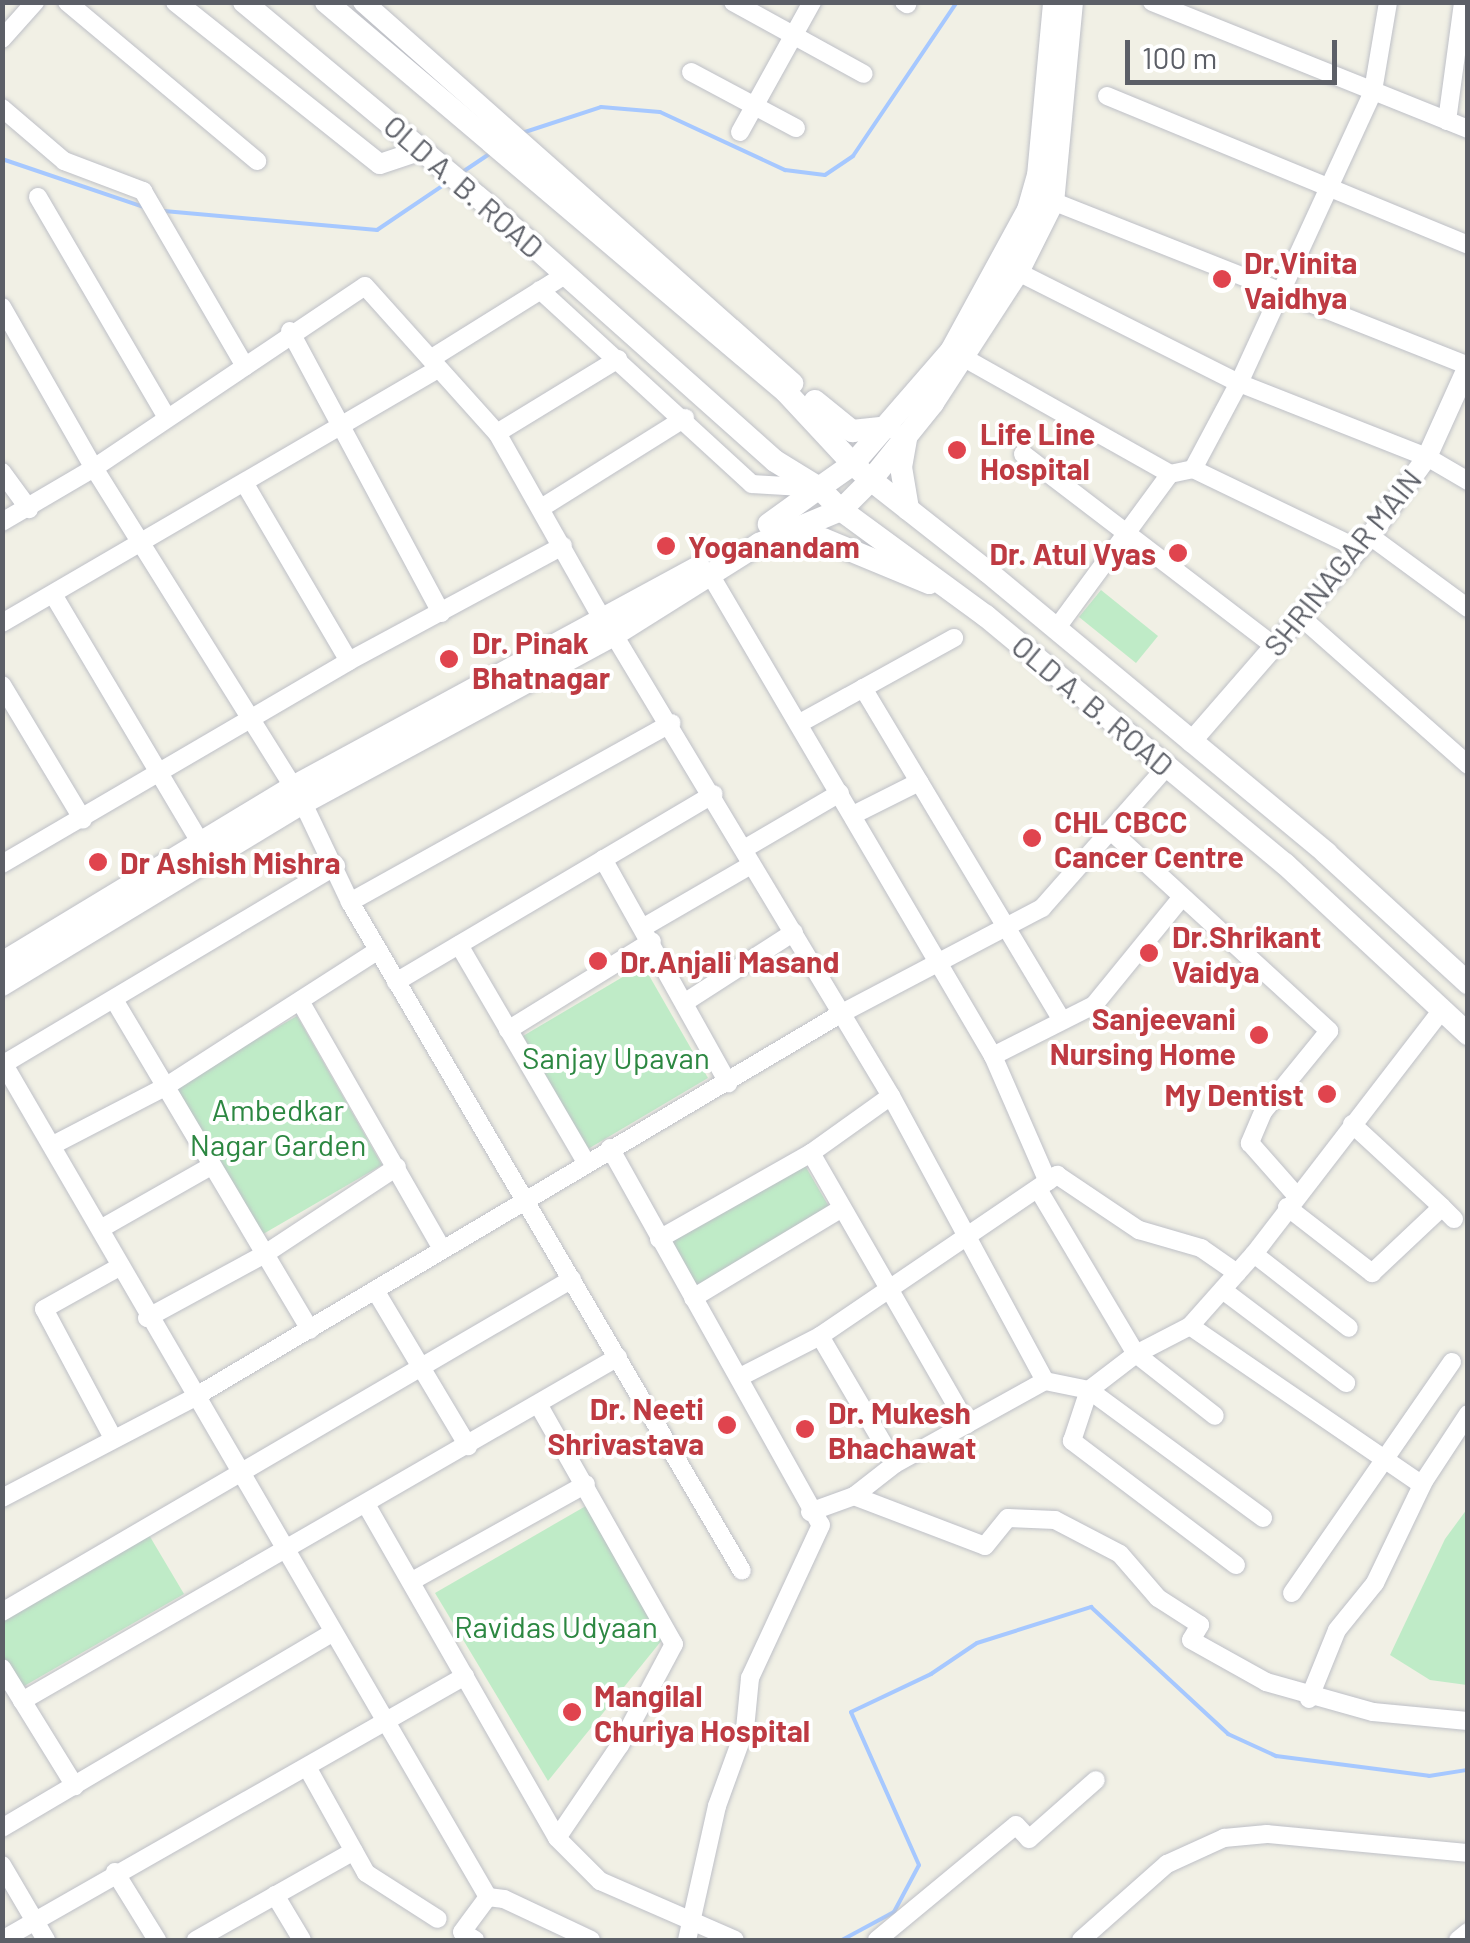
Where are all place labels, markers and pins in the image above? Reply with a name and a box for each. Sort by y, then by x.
place label: Dr.Vinita Vaidhya [1244,244,1357,314]
marker: Dr.Vinita Vaidhya [1209,266,1235,292]
place label: Life Line Hospital [980,415,1095,486]
marker: Life Line Hospital [944,437,970,463]
place label: Yoganandam [688,528,860,564]
marker: Yoganandam [653,533,679,559]
place label: Dr. Atul Vyas [990,535,1156,571]
marker: Dr. Atul Vyas [1165,540,1191,566]
place label: Dr. Pinak Bhatnagar [472,624,610,694]
marker: Dr. Pinak Bhatnagar [436,646,462,672]
place label: CHL CBCC Cancer Centre [1054,803,1244,874]
marker: CHL CBCC Cancer Centre [1019,825,1045,851]
place label: Dr Ashish Mishra [120,844,340,880]
marker: Dr Ashish Mishra [85,849,111,875]
place label: Dr.Shrikant Vaidya [1172,918,1321,988]
marker: Dr.Shrikant Vaidya [1136,940,1162,966]
place label: Dr.Anjali Masand [620,943,839,979]
marker: Dr.Anjali Masand [585,948,611,974]
place label: Sanjeevani Nursing Home [1050,1000,1236,1070]
marker: Sanjeevani Nursing Home [1246,1022,1272,1048]
place label: My Dentist [1165,1076,1304,1112]
marker: My Dentist [1314,1081,1340,1107]
place label: Dr. Neeti Shrivastava [547,1390,704,1460]
place label: Dr. Mukesh Bhachawat [828,1394,976,1464]
marker: Dr. Neeti Shrivastava [714,1412,740,1438]
marker: Dr. Mukesh Bhachawat [792,1416,818,1442]
place label: Mangilal Churiya Hospital [594,1677,810,1748]
marker: Mangilal Churiya Hospital [559,1699,585,1725]

